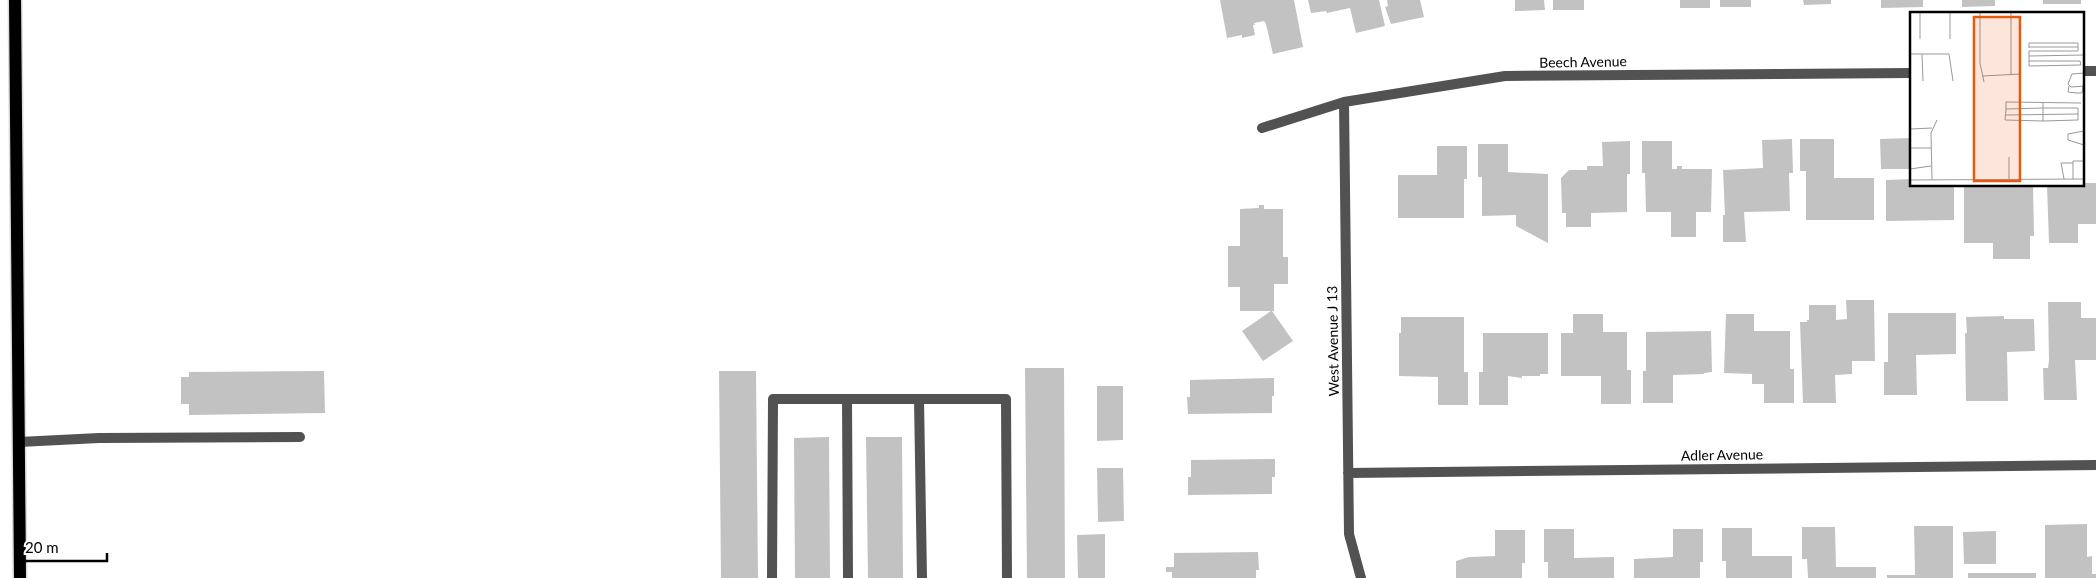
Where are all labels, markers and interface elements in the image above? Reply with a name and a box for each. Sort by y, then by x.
inset map [1910,12,2084,186]
street label: Beech Avenue [1539,52,1627,71]
street label: West Avenue J 13 [1323,286,1342,396]
street label: Adler Avenue [1681,445,1763,464]
scale bar [18,530,106,562]
text: 20 m [25,538,59,556]

